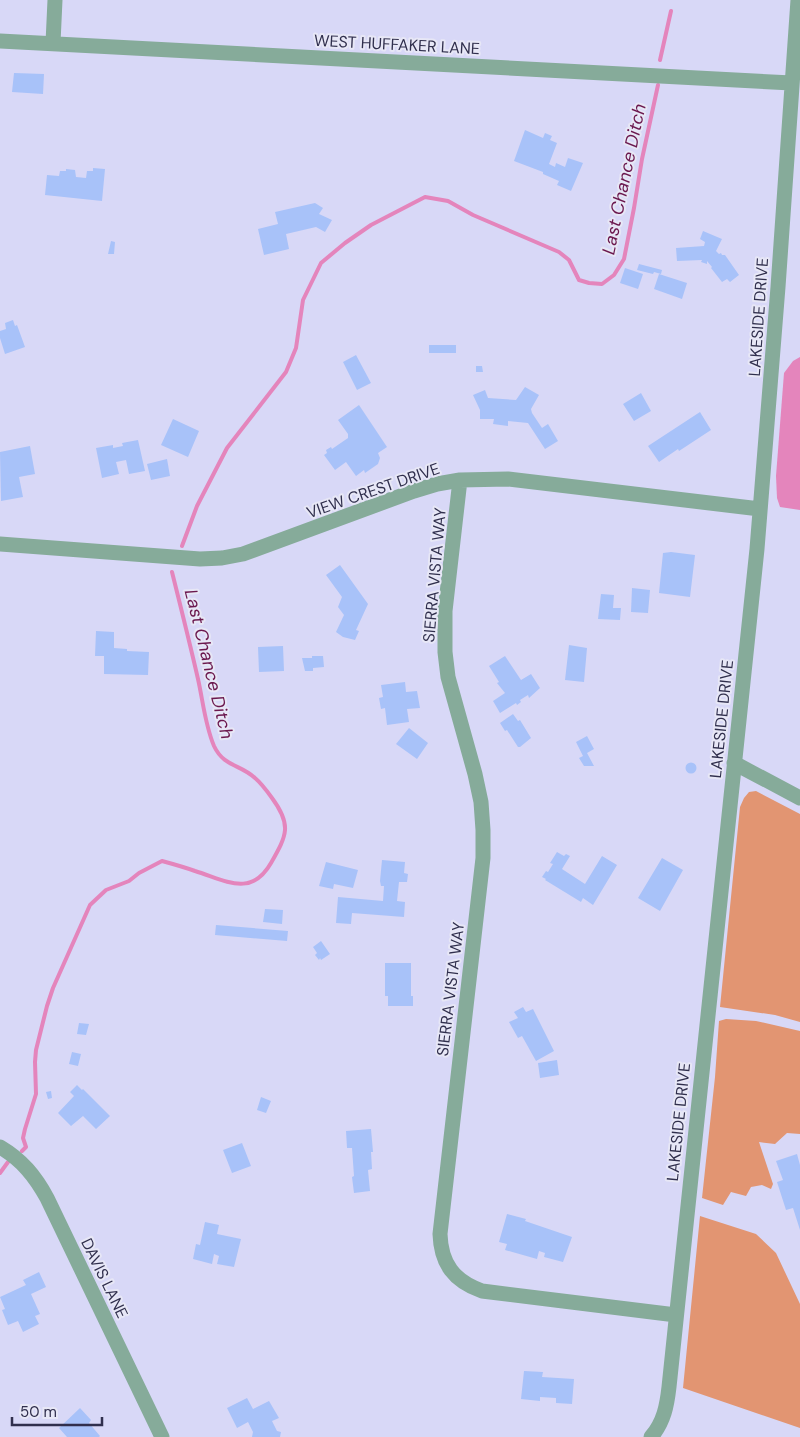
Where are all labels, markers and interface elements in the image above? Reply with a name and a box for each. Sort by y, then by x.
street label: WEST HUFFAKER LANE [314,30,480,59]
water label: Last Chance Ditch [596,101,652,257]
street label: LAKESIDE DRIVE [744,257,773,377]
street label: VIEW CREST DRIVE [304,458,443,523]
street label: SIERRA VISTA WAY [418,507,451,643]
water label: Last Chance Ditch [179,587,239,741]
street label: LAKESIDE DRIVE [705,659,738,779]
street label: SIERRA VISTA WAY [432,921,469,1057]
street label: LAKESIDE DRIVE [662,1062,695,1182]
street label: DAVIS LANE [76,1235,133,1322]
scale bar [12,1394,102,1426]
text: 50 m [20,1402,57,1422]

